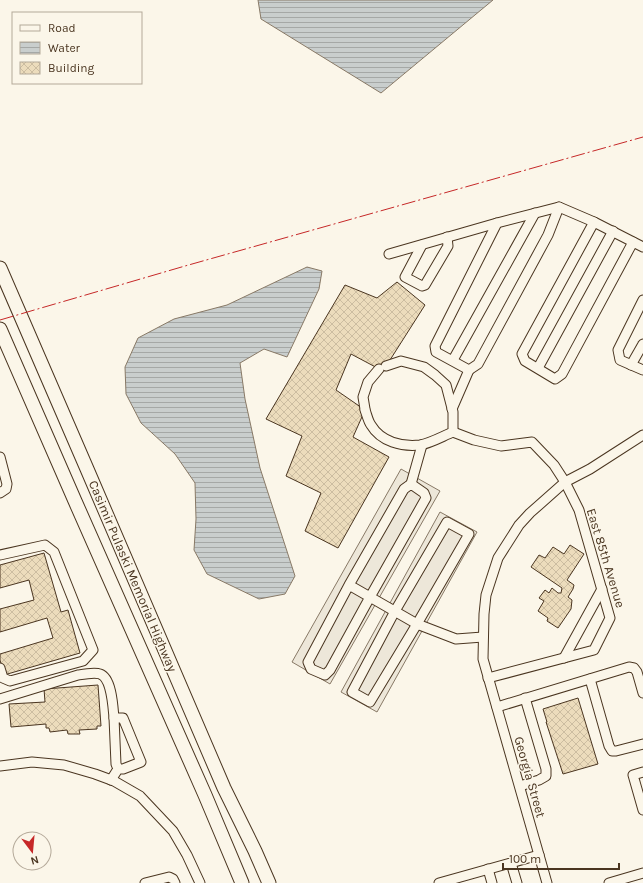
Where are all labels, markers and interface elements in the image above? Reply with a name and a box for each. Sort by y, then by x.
legend [12,12,142,84]
text: Road [48,21,76,35]
text: Water [48,41,81,55]
text: Building [48,61,95,75]
street label: Casimir Pulaski Memorial Highway [86,478,180,674]
street label: East 85th Avenue [584,506,628,610]
street label: Georgia Street [511,735,549,819]
north arrow [12,831,52,871]
scale bar [503,845,619,871]
text: 100 m [509,852,541,866]
text: N [29,853,40,867]

